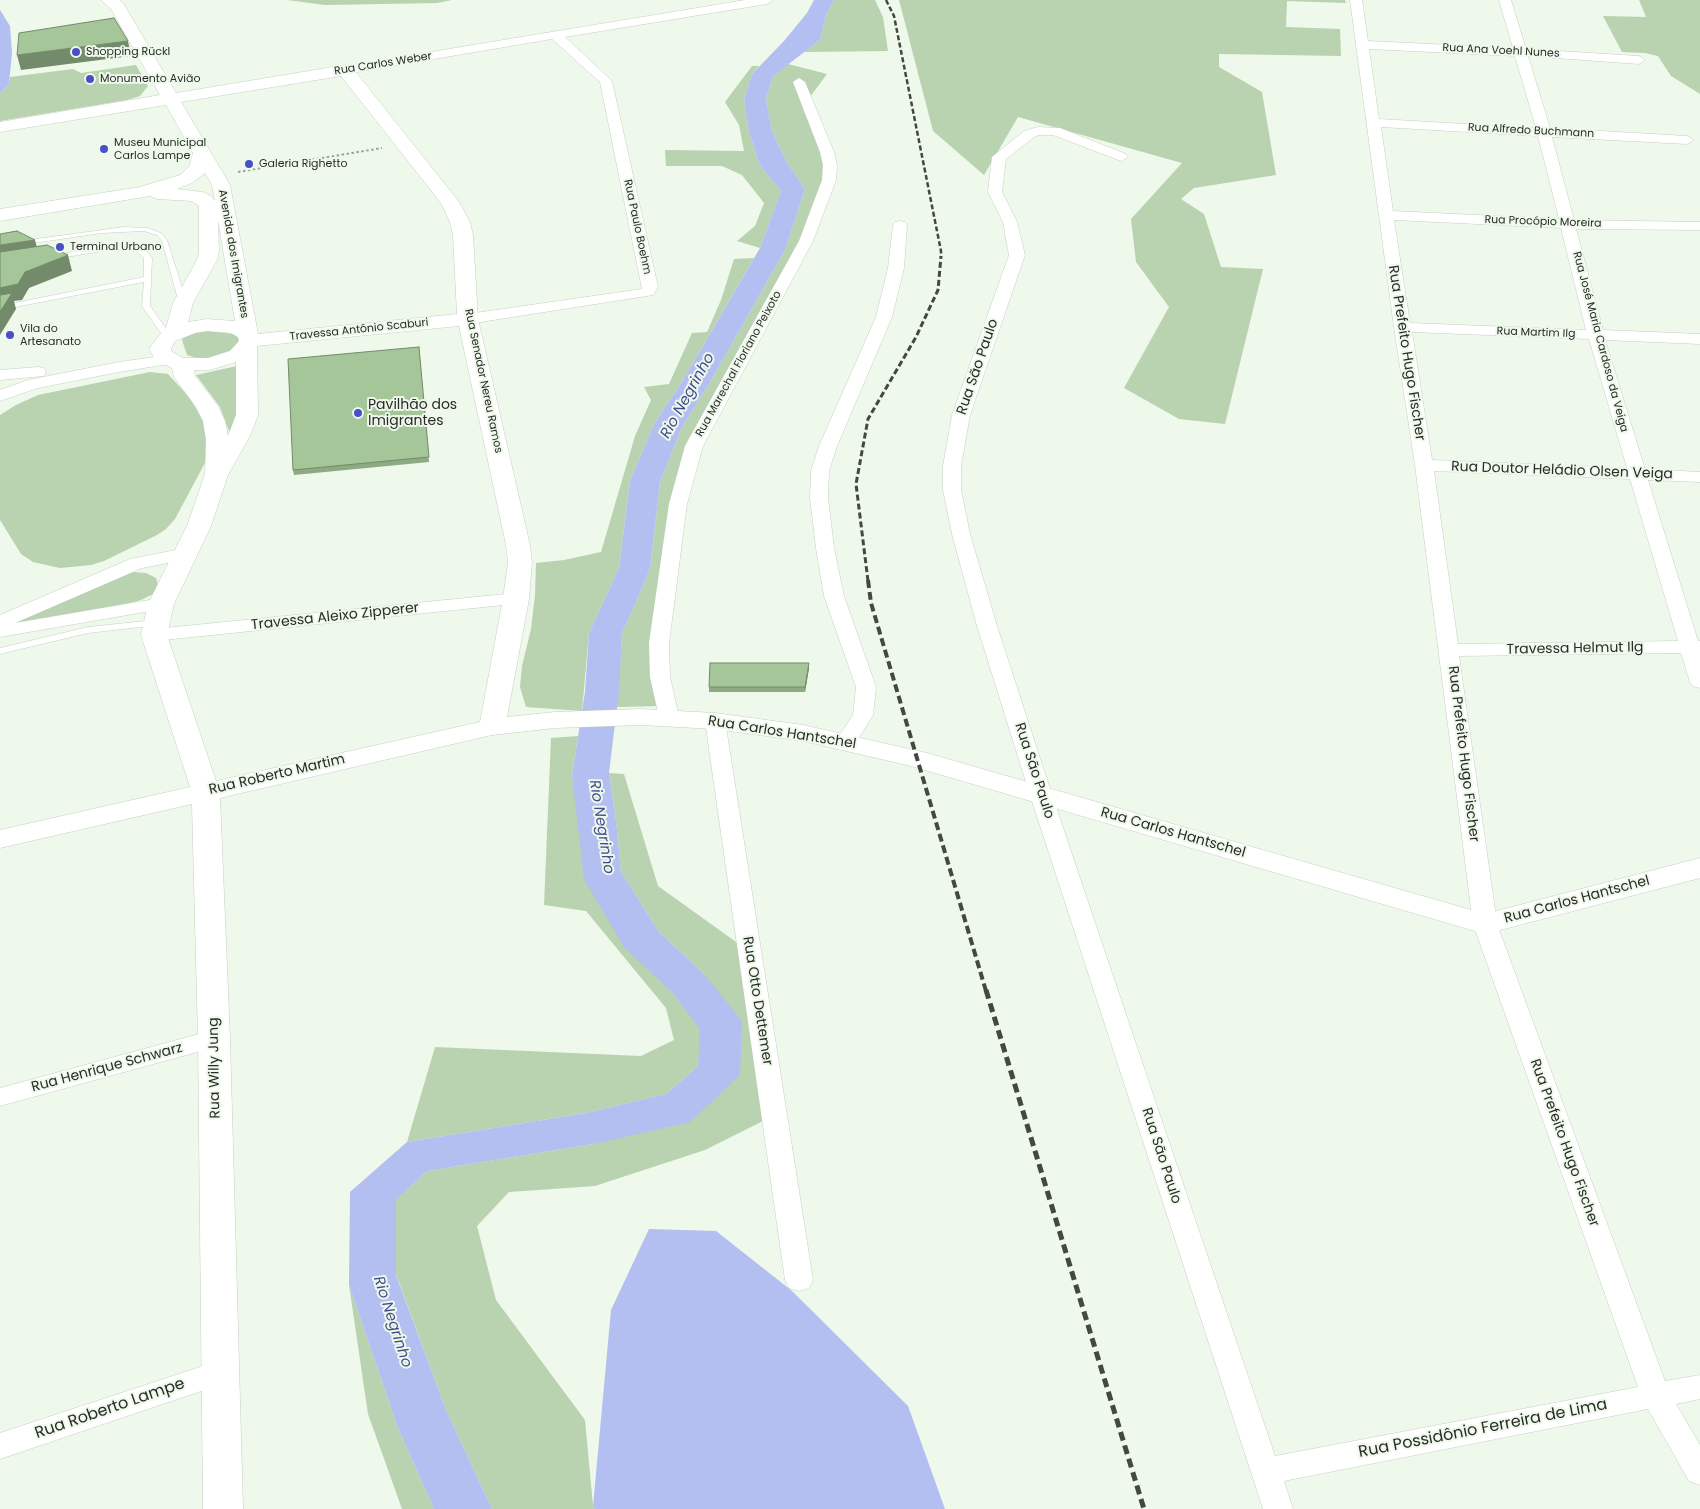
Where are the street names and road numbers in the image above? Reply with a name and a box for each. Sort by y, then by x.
street label: Rua Ana Voehl Nunes [1442,41,1560,61]
street label: Rua Carlos Weber [333,50,433,78]
street label: Rua Alfredo Buchmann [1467,121,1595,141]
street label: Rua Paulo Boehm [621,178,653,276]
street label: Avenida dos Imigrantes [215,189,251,319]
street label: Rua Procópio Moreira [1484,213,1602,231]
street label: Rua José Maria Cardoso da Veiga [1569,250,1631,434]
street label: Rua Prefeito Hugo Fischer [1384,264,1428,442]
street label: Rua Marechal Floriano Peixoto [693,289,785,439]
street label: Rua Senador Nereu Ramos [461,308,505,454]
street label: Travessa Antônio Scaburi [289,316,429,344]
street label: Rua São Paulo [954,317,1002,417]
street label: Rua Martim Ilg [1496,325,1576,341]
street label: Rua Doutor Heládio Olsen Veiga [1451,459,1673,483]
street label: Travessa Aleixo Zipperer [250,600,420,634]
street label: Travessa Helmut Ilg [1506,639,1644,659]
street label: Rua Prefeito Hugo Fischer [1444,665,1482,843]
street label: Rua Carlos Hantschel [707,713,857,753]
street label: Rua São Paulo [1011,721,1057,821]
street label: Rua Roberto Martim [207,751,347,799]
street label: Rua Carlos Hantschel [1099,804,1247,862]
street label: Rua Carlos Hantschel [1503,873,1651,927]
street label: Rua Otto Dettemer [739,935,775,1067]
street label: Rua Willy Jung [206,1017,224,1119]
street label: Rua Henrique Schwarz [30,1040,184,1096]
street label: Rua Prefeito Hugo Fischer [1526,1057,1602,1229]
street label: Rua São Paulo [1138,1106,1184,1206]
street label: Rua Roberto Lampe [33,1374,187,1444]
street label: Rua Possidônio Ferreira de Lima [1357,1395,1609,1463]

